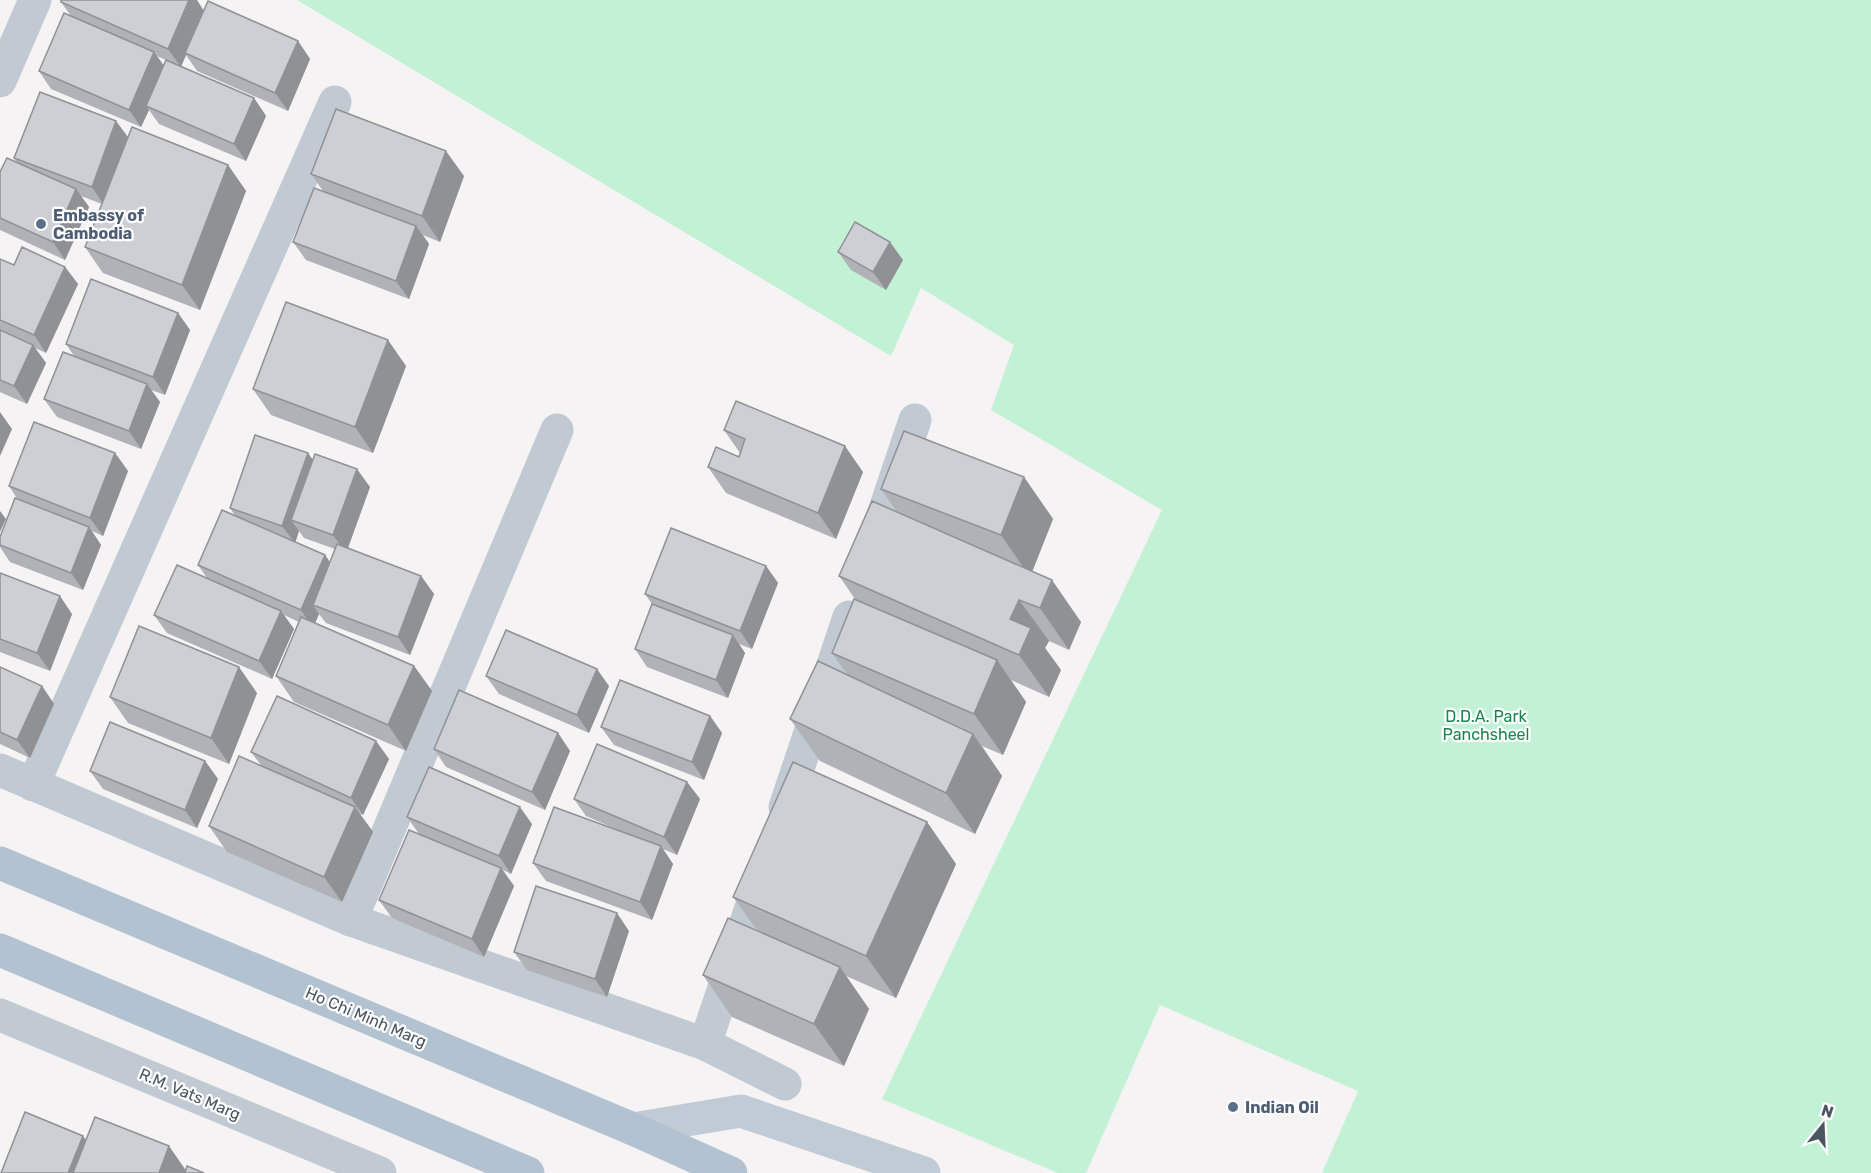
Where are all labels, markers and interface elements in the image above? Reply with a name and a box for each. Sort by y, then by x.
place label: Embassy of Cambodia [53,206,145,243]
marker: Embassy of Cambodia [34,217,48,231]
park label: D.D.A. Park Panchsheel [1443,707,1529,744]
street label: Ho Chi Minh Marg [303,983,429,1051]
street label: R.M. Vats Marg [137,1064,243,1124]
north arrow [1793,1095,1853,1155]
place label: Indian Oil [1245,1098,1319,1117]
marker: Indian Oil [1226,1100,1240,1114]
text: N [1819,1100,1836,1122]

